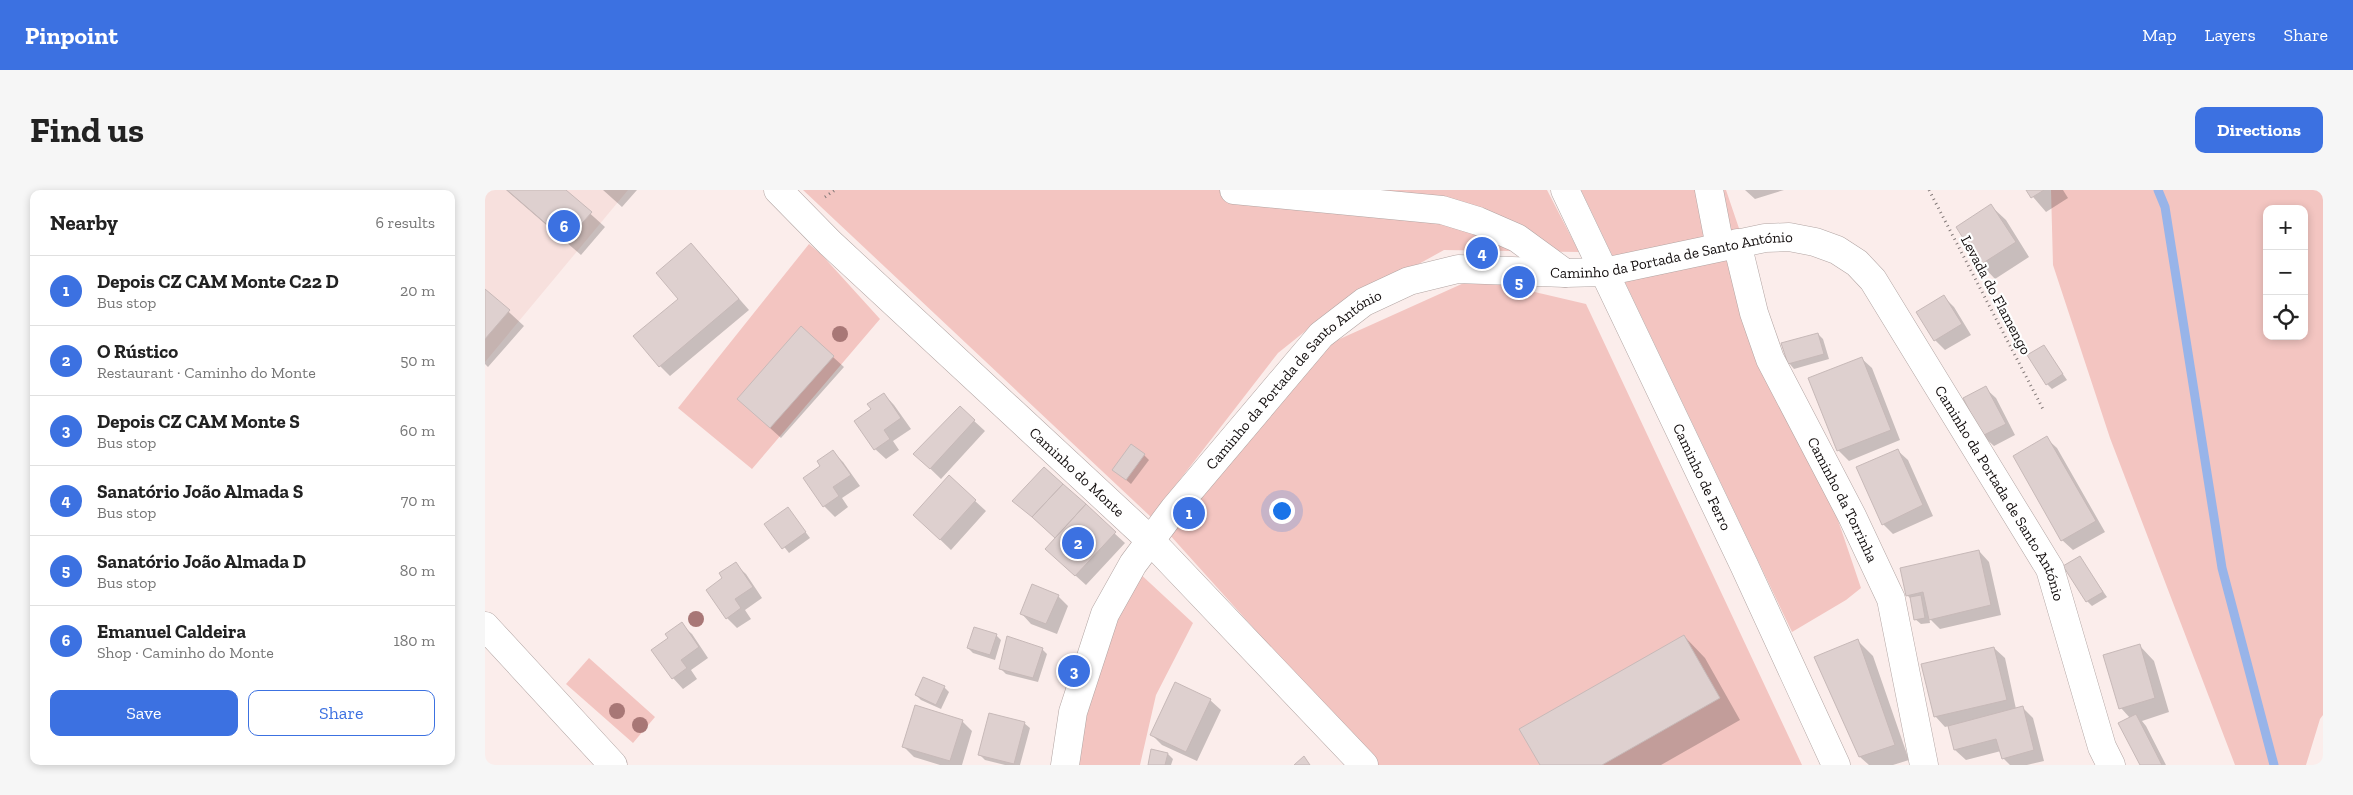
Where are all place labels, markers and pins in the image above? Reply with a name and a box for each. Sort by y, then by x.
pin: 6 [548,207,580,245]
pin: 4 [1466,234,1498,272]
pin: 5 [1503,263,1535,301]
pin: 1 [1173,494,1205,532]
pin: 2 [1062,524,1094,562]
pin: 3 [1058,652,1090,690]

